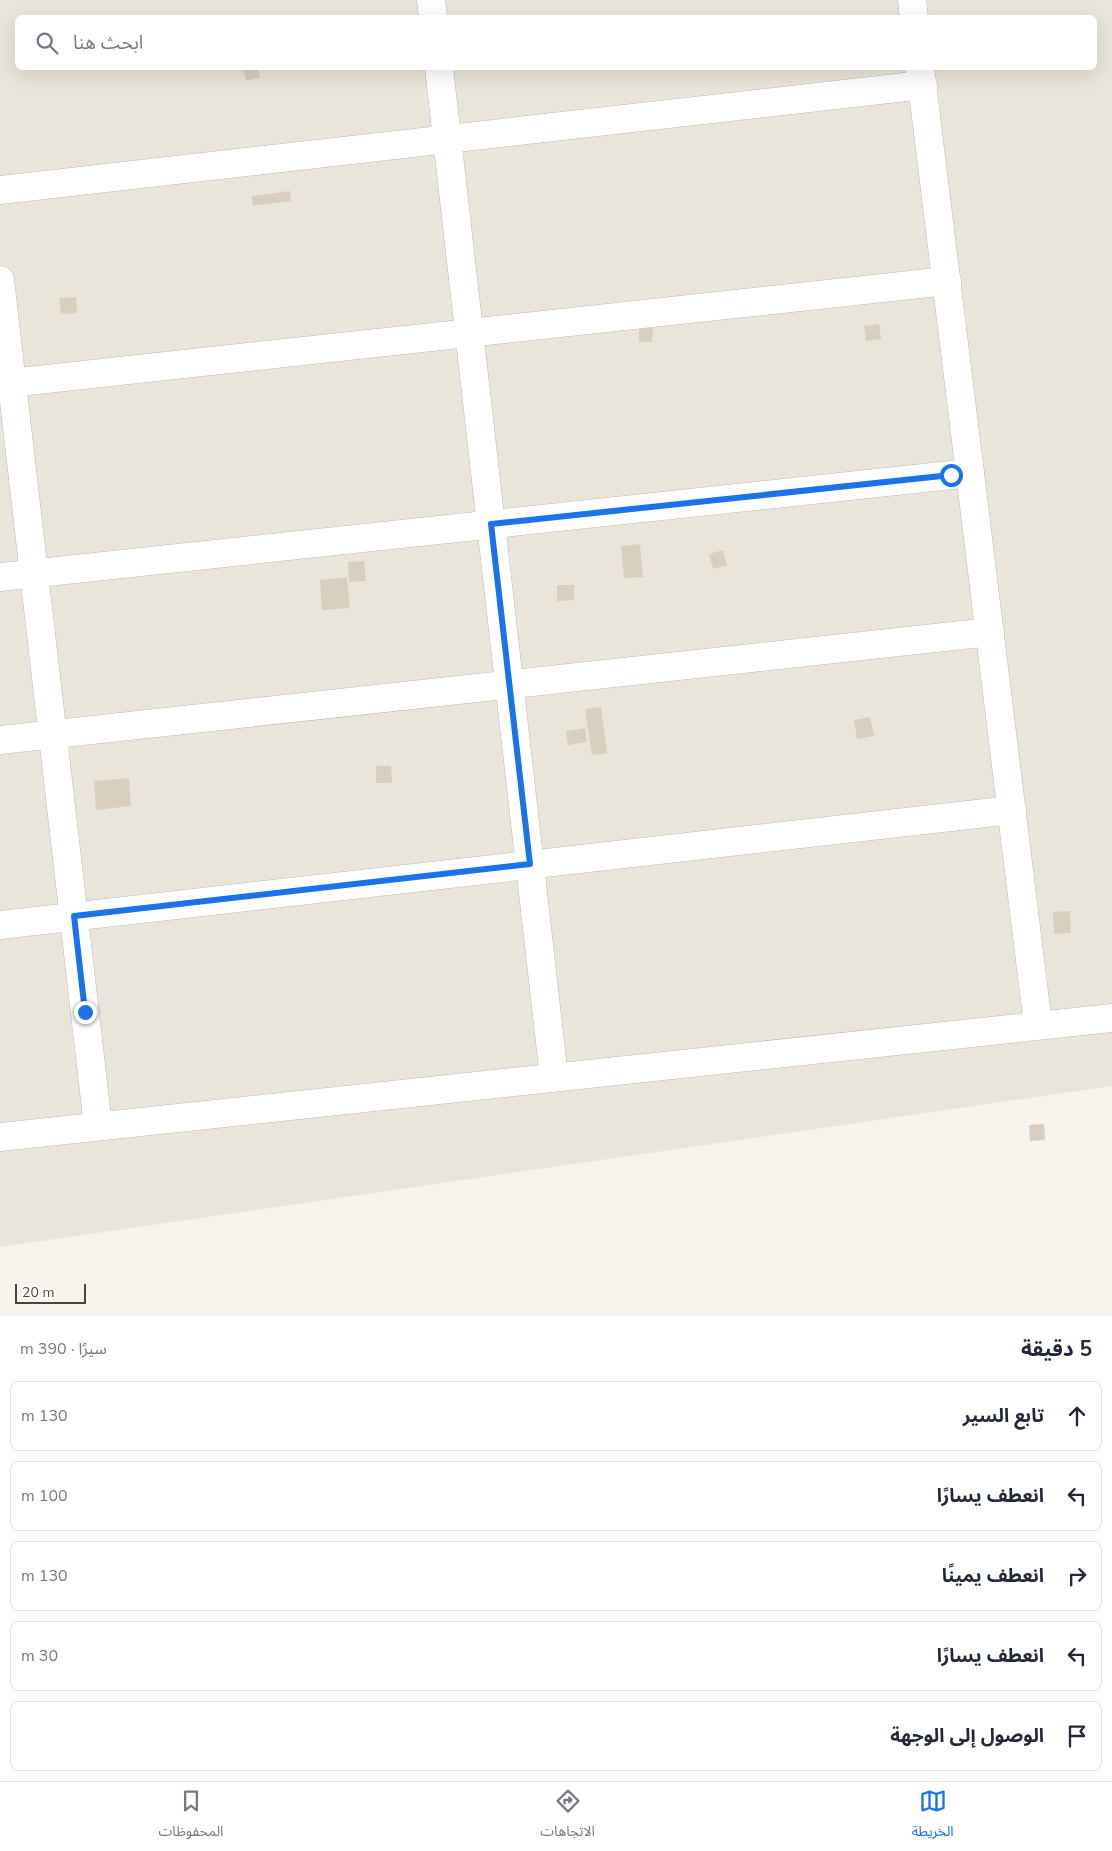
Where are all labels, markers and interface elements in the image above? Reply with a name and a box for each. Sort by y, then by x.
search box [15,15,1097,70]
icon: search [33,29,61,57]
text: ابحث هنا [73,30,143,56]
route start [940,464,963,487]
route end [74,1001,97,1024]
scale bar [15,1281,86,1304]
text: 20 m [22,1283,54,1302]
text: 5 دقيقة [1021,1335,1092,1363]
text: سيرًا · 390 m [20,1338,107,1360]
icon: ahead [1063,1402,1091,1430]
text: تابع السير [963,1403,1044,1429]
text: 130 m [21,1405,68,1427]
icon: left [1063,1482,1091,1510]
text: انعطف يسارًا [937,1483,1044,1509]
text: 100 m [21,1485,68,1507]
icon: right [1063,1562,1091,1590]
text: انعطف يمينًا [942,1563,1044,1589]
text: 130 m [21,1565,68,1587]
icon: left [1063,1642,1091,1670]
text: انعطف يسارًا [937,1643,1044,1669]
text: 30 m [21,1645,58,1667]
icon: arrive [1063,1722,1091,1750]
text: الوصول إلى الوجهة [890,1723,1044,1749]
tab: المحفوظات [158,1787,223,1846]
tab: الاتجاهات [540,1787,595,1846]
tab: الخريطة [912,1787,954,1846]

